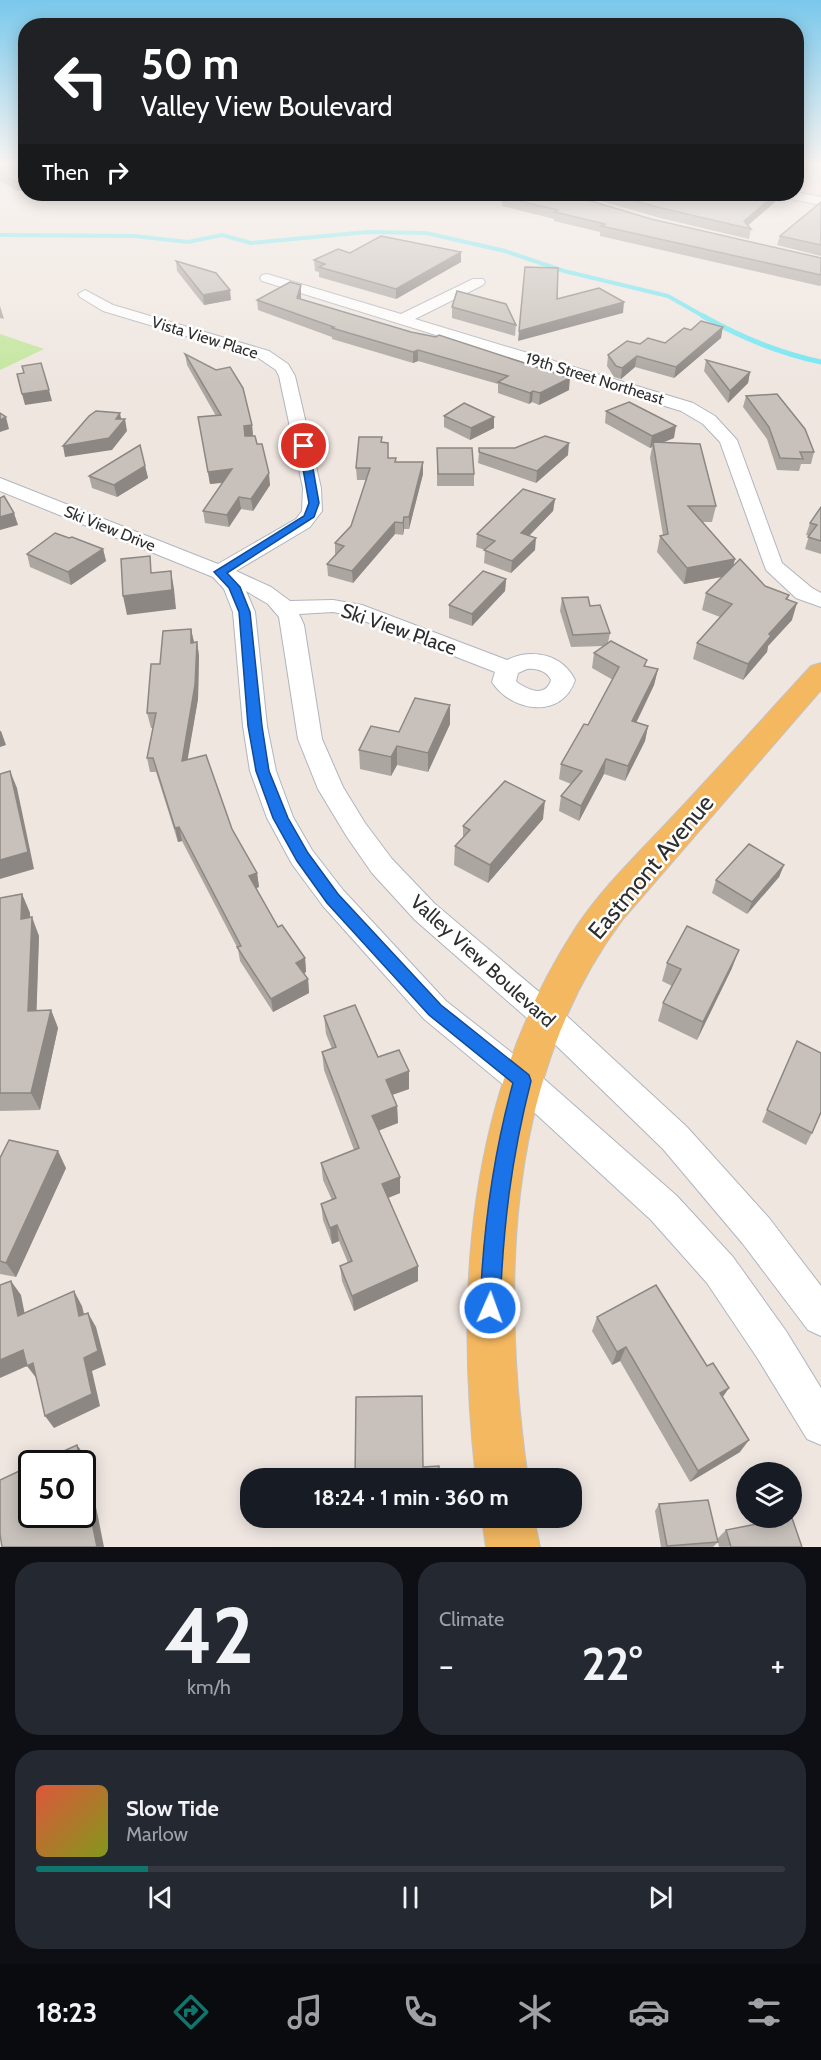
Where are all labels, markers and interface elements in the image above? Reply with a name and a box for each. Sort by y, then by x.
text: 50 m [141,38,239,90]
icon: left [42,42,120,120]
text: Valley View Boulevard [141,90,393,123]
icon: right [101,156,134,189]
text: Then [42,159,89,186]
street label: Vista View Place [149,312,260,363]
street label: 19th Street Northeast [523,348,667,409]
pin [278,420,329,471]
icon: arrive [287,429,320,462]
street label: Ski View Drive [61,502,158,555]
street label: Ski View Place [338,598,460,660]
street label: Eastmont Avenue [582,788,720,945]
street label: Valley View Boulevard [406,890,560,1032]
position arrow [458,1276,522,1340]
speed limit sign: 50 [18,1450,96,1528]
map controls [736,1462,802,1528]
button: layers [736,1462,802,1528]
text: 18:24 · 1 min · 360 m [313,1484,509,1511]
text: 42 [164,1588,254,1683]
text: Climate [439,1607,504,1631]
text: 22° [582,1637,642,1691]
text: − [439,1645,454,1685]
text: + [770,1645,785,1685]
text: km/h [187,1675,231,1699]
text: Slow Tide [126,1795,219,1822]
text: Marlow [126,1822,188,1846]
icon: previous [144,1881,177,1914]
icon: pause [394,1881,427,1914]
icon: next [644,1881,677,1914]
icon: directions [170,1991,212,2033]
icon: music [284,1991,326,2033]
icon: phone [399,1991,441,2033]
icon: climate [514,1991,556,2033]
icon: car [628,1991,670,2033]
icon: filters [743,1991,785,2033]
text: 18:23 [36,1996,97,2029]

